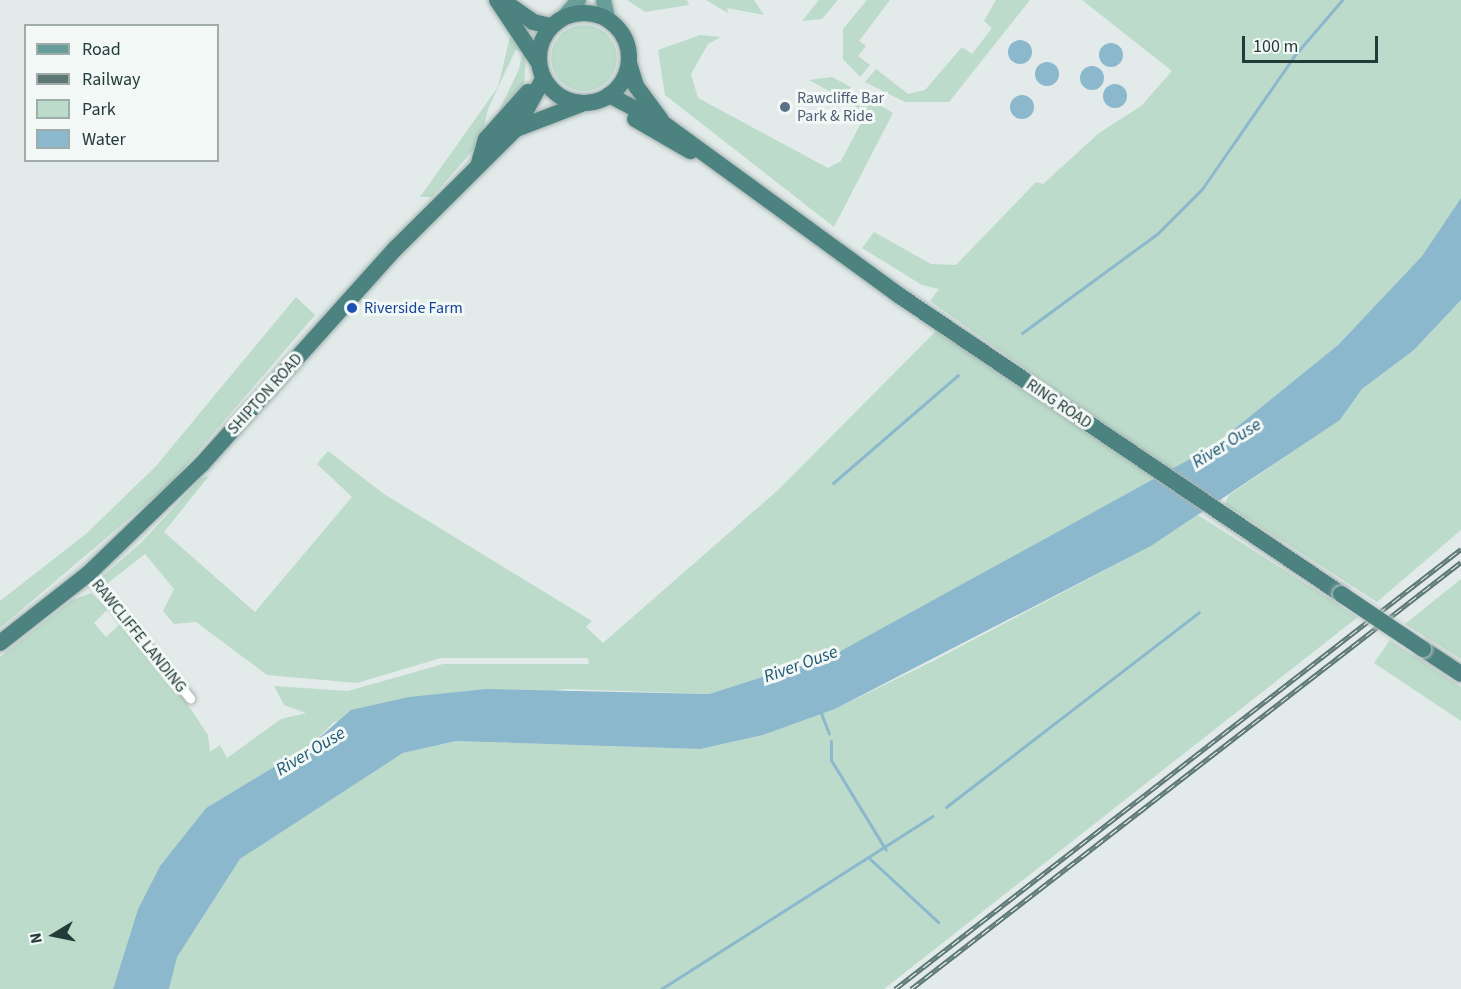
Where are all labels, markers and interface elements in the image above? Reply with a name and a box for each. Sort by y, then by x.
legend [24,24,219,162]
scale bar [1245,24,1382,62]
text: 100 m [1253,34,1298,59]
text: Road [82,37,121,62]
text: Railway [82,67,141,92]
place label: Rawcliffe Bar Park & Ride [797,88,884,126]
text: Park [82,97,116,122]
marker: Rawcliffe Bar Park & Ride [778,100,792,114]
text: Water [82,127,126,152]
place label: Riverside Farm [364,298,463,318]
marker: Riverside Farm [345,301,359,315]
street label: SHIPTON ROAD [224,350,306,438]
street label: RING ROAD [1023,375,1095,433]
water label: River Ouse [1188,414,1266,474]
street label: RAWCLIFFE LANDING [88,576,190,696]
water label: River Ouse [761,642,841,688]
water label: River Ouse [272,723,350,781]
north arrow [24,905,84,965]
text: N [25,931,48,945]

